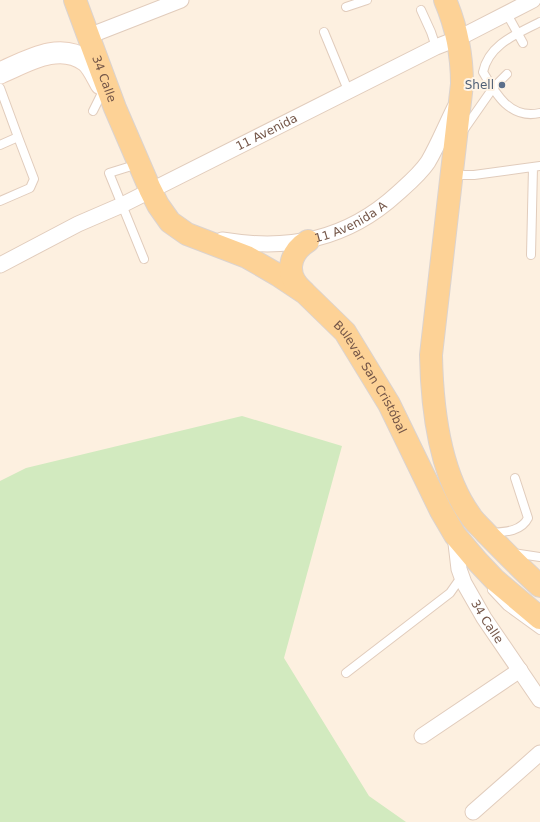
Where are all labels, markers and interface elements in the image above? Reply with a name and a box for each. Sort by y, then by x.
street label: 34 Calle [89,53,119,104]
place label: Shell [465,78,494,92]
marker: Shell [497,80,507,90]
street label: 11 Avenida [234,111,300,154]
street label: 11 Avenida A [313,198,390,245]
street label: Bulevar San Cristóbal [331,318,409,436]
street label: 34 Calle [468,597,506,646]

